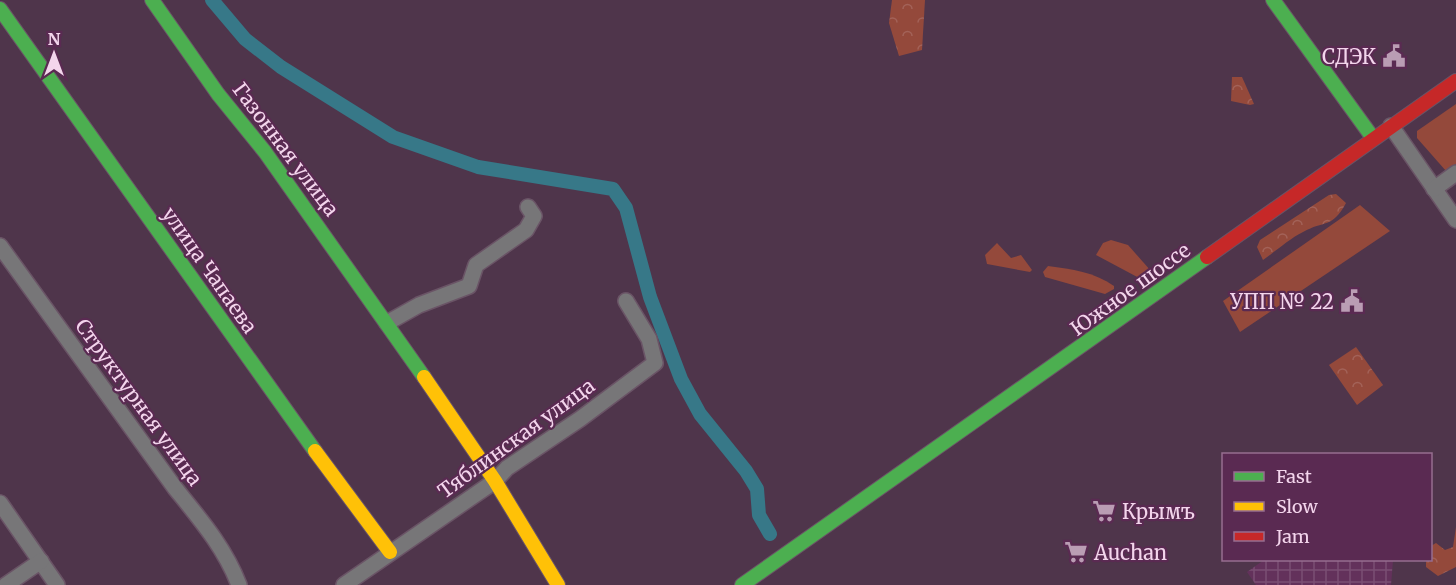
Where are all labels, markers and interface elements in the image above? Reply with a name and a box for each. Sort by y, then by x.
north arrow [24,24,84,84]
text: N [48,29,61,49]
public building icon: СДЭК [1381,43,1407,69]
place label: СДЭК [1322,44,1376,69]
street label: Газонная улица [228,77,345,221]
street label: улица Чапаева [157,202,263,338]
street label: Южное шоссе [1065,237,1195,341]
public building icon: УПП № 22 [1339,288,1365,314]
place label: УПП № 22 [1229,289,1334,314]
street label: Структурная улица [70,314,208,491]
street label: Тяблинская улица [433,373,600,503]
legend [1222,453,1432,561]
text: Fast [1276,465,1312,488]
text: Slow [1276,495,1319,518]
supermarket icon: Крымъ [1091,498,1117,524]
place label: Крымъ [1122,499,1195,524]
text: Jam [1275,525,1310,548]
supermarket icon: Auchan [1063,539,1089,565]
place label: Auchan [1093,540,1167,565]

